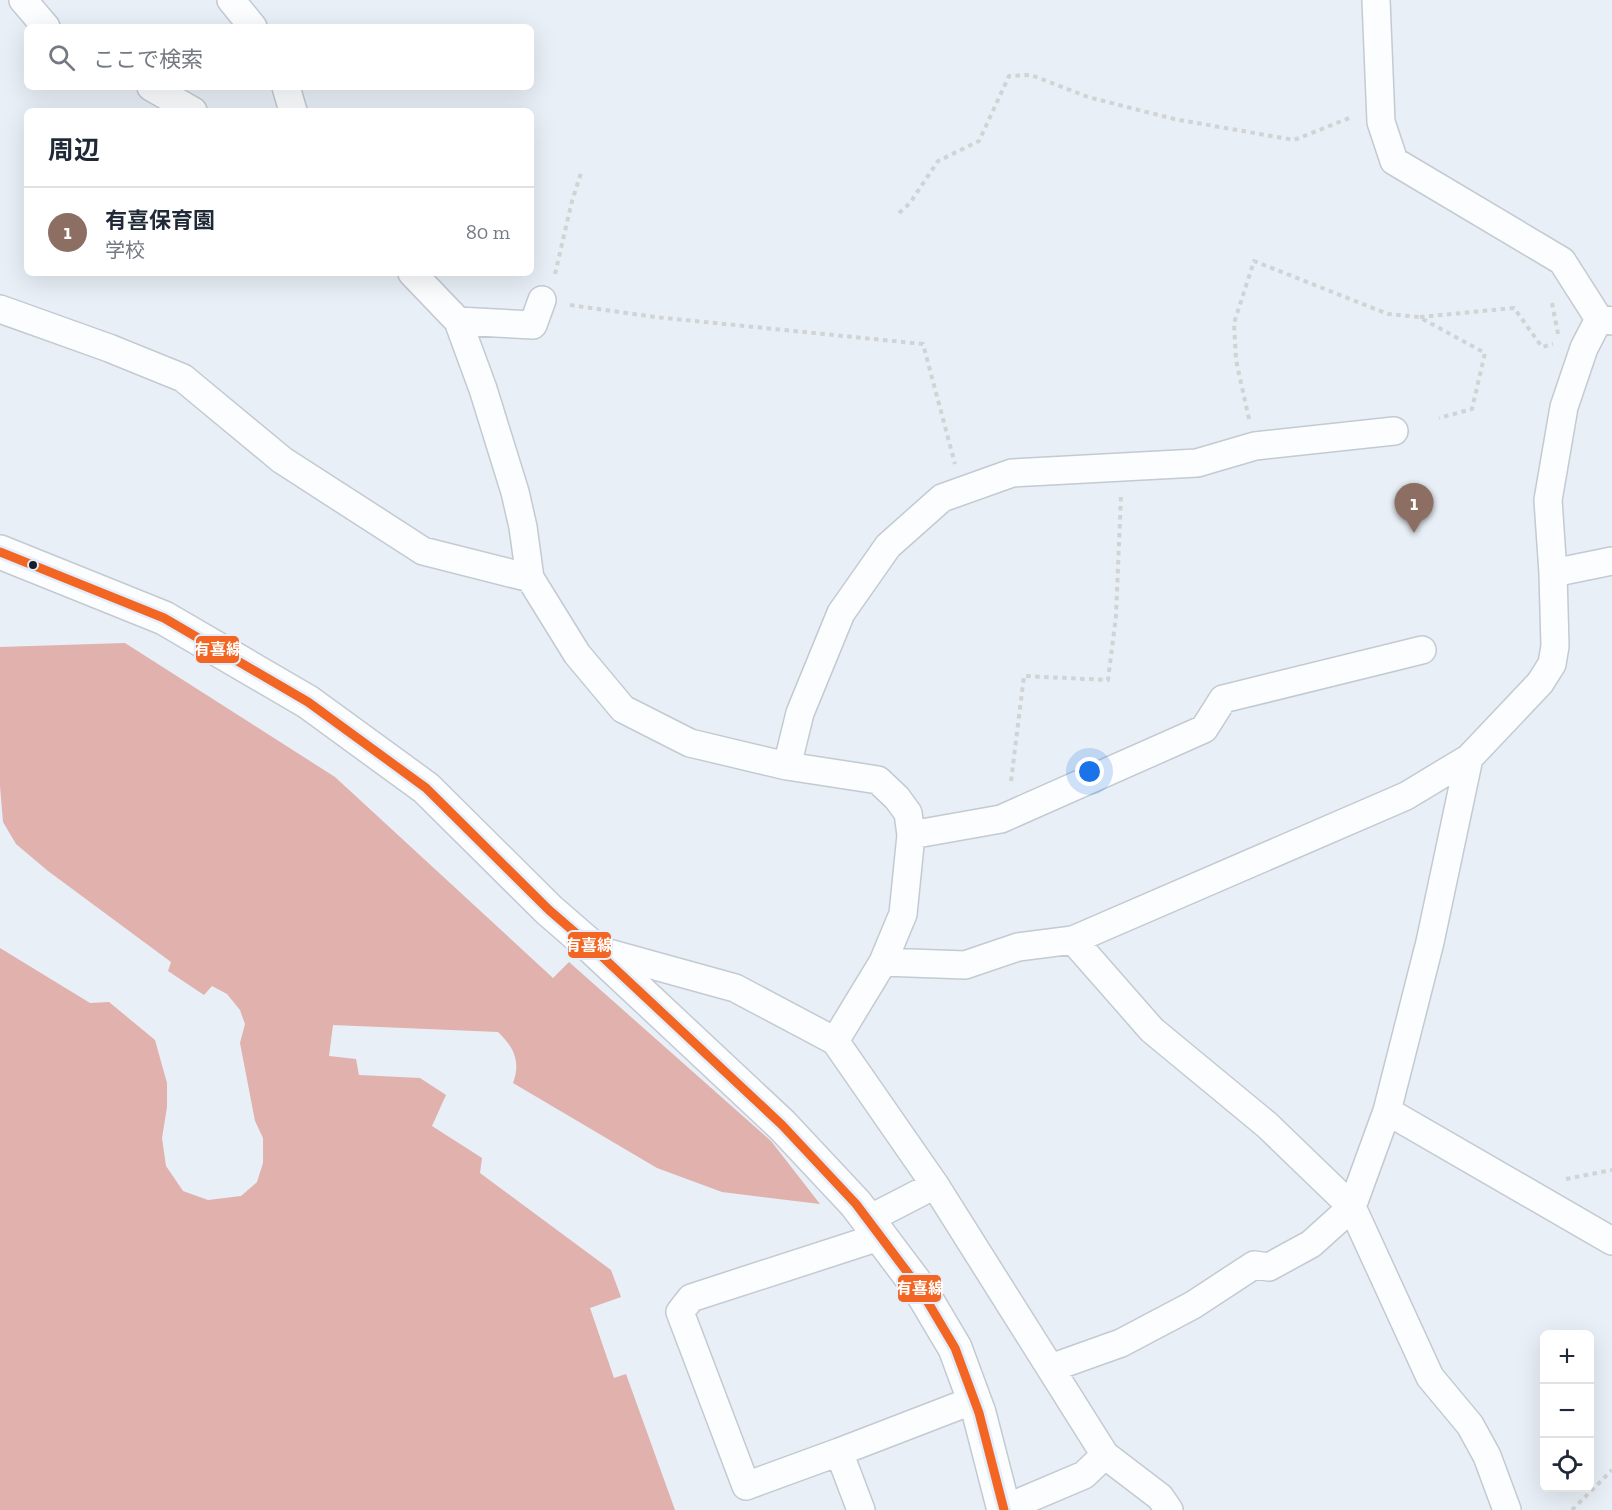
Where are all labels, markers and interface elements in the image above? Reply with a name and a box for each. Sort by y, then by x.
search box [24,24,534,90]
icon: search [45,41,78,74]
text: ここで検索 [93,46,203,73]
text: 周辺 [48,134,100,166]
text: 有喜保育園 [105,207,215,234]
text: 1 [63,220,72,244]
text: 80 m [466,220,510,244]
text: 学校 [105,238,145,262]
pin: 1 [1394,484,1434,533]
unlabelled marker [27,559,39,571]
line badge: 有喜線 [195,635,240,664]
text: 有喜線 [194,640,242,659]
your location [1075,757,1104,786]
line badge: 有喜線 [567,931,612,959]
text: 有喜線 [565,936,613,955]
line badge: 有喜線 [897,1274,942,1303]
text: 有喜線 [896,1279,944,1298]
map controls [1540,1330,1594,1492]
button: + [1540,1330,1594,1384]
button: − [1540,1384,1594,1438]
button: locate [1540,1438,1594,1492]

